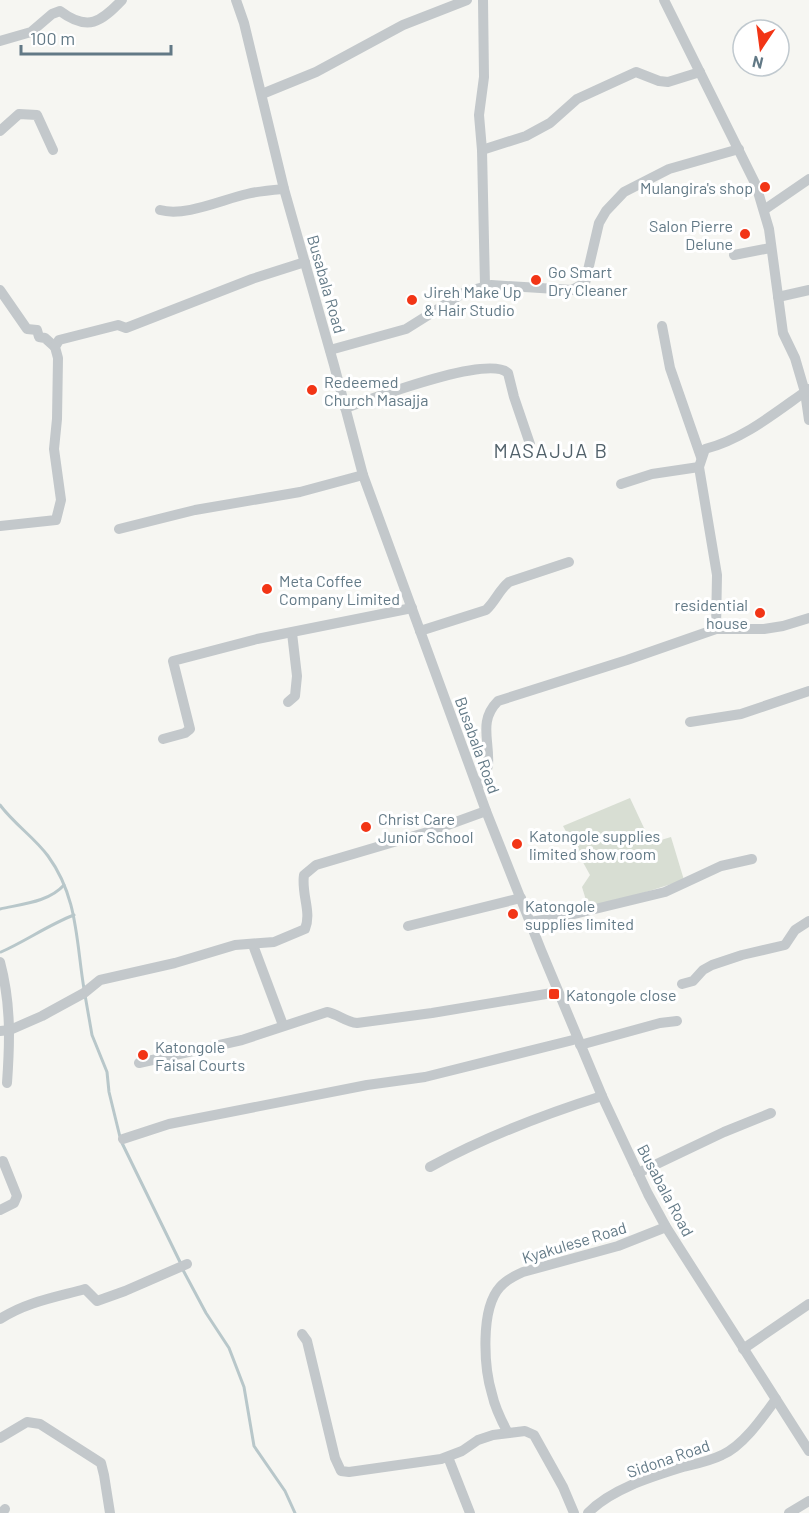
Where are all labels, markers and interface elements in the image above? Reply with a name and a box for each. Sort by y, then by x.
scale bar [21,18,171,56]
north arrow [731,18,791,78]
text: 100 m [30,27,75,49]
text: N [750,53,765,74]
place label: Mulangira's shop [640,178,753,197]
marker: Mulangira's shop [758,180,772,194]
place label: Salon Pierre Delune [649,216,733,253]
marker: Salon Pierre Delune [738,227,752,241]
street label: Busabala Road [304,233,350,335]
place label: Go Smart Dry Cleaner [548,262,628,299]
marker: Go Smart Dry Cleaner [529,273,543,287]
place label: Jireh Make Up & Hair Studio [424,282,522,319]
marker: Jireh Make Up & Hair Studio [405,293,419,307]
place label: Redeemed Church Masajja [324,372,428,409]
marker: Redeemed Church Masajja [305,383,319,397]
district label: MASAJJA B [494,438,609,462]
place label: Meta Coffee Company Limited [279,571,400,608]
marker: Meta Coffee Company Limited [260,582,274,596]
place label: residential house [674,595,748,632]
marker: residential house [753,606,767,620]
street label: Busabala Road [452,694,504,796]
place label: Christ Care Junior School [378,809,474,846]
marker: Christ Care Junior School [359,820,373,834]
place label: Katongole supplies limited show room [529,826,660,863]
marker: Katongole supplies limited show room [510,837,524,851]
place label: Katongole supplies limited [525,896,634,933]
marker: Katongole supplies limited [506,907,520,921]
place label: Katongole close [566,985,676,1004]
marker: Katongole close [547,987,561,1001]
place label: Katongole Faisal Courts [155,1037,245,1074]
marker: Katongole Faisal Courts [136,1048,150,1062]
street label: Busabala Road [634,1141,698,1239]
street label: Kyakulese Road [519,1217,629,1267]
street label: Sidona Road [624,1435,712,1481]

